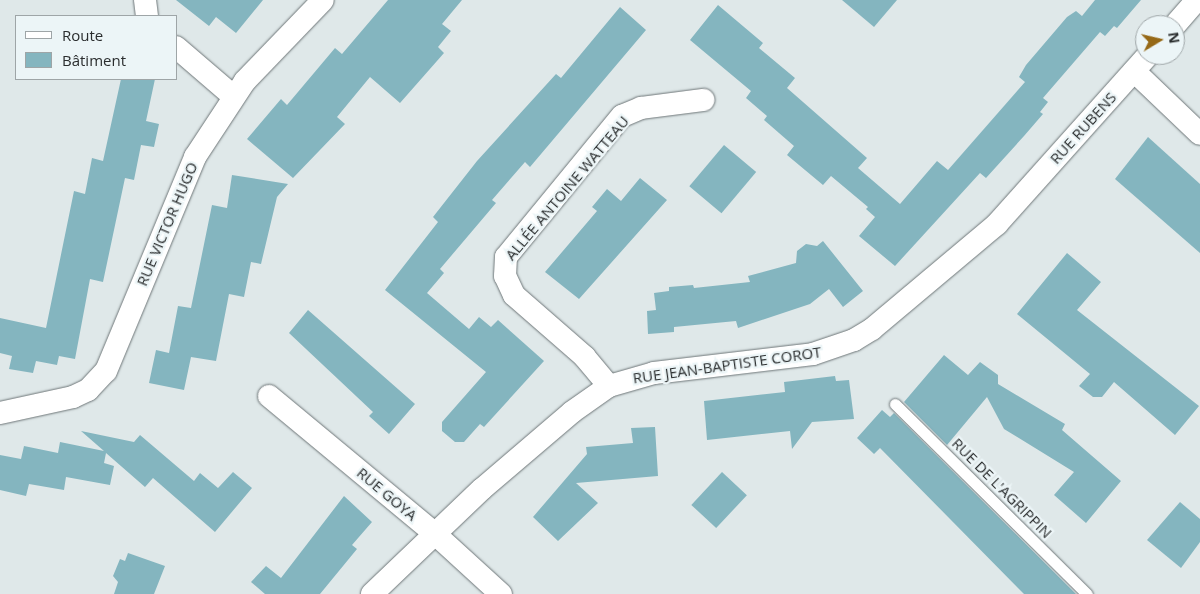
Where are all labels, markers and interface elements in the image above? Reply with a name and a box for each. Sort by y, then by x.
legend [15,15,178,80]
north arrow [1135,15,1185,65]
text: Route [62,25,103,45]
text: N [1164,31,1185,45]
text: Bâtiment [62,50,126,70]
street label: RUE RUBENS [1046,88,1120,168]
street label: ALLÉE ANTOINE WATTEAU [501,112,633,264]
street label: RUE VICTOR HUGO [133,159,201,289]
street label: RUE JEAN-BAPTISTE COROT [632,343,822,387]
street label: RUE DE L'AGRIPPIN [948,434,1056,542]
street label: RUE GOYA [353,464,421,524]

